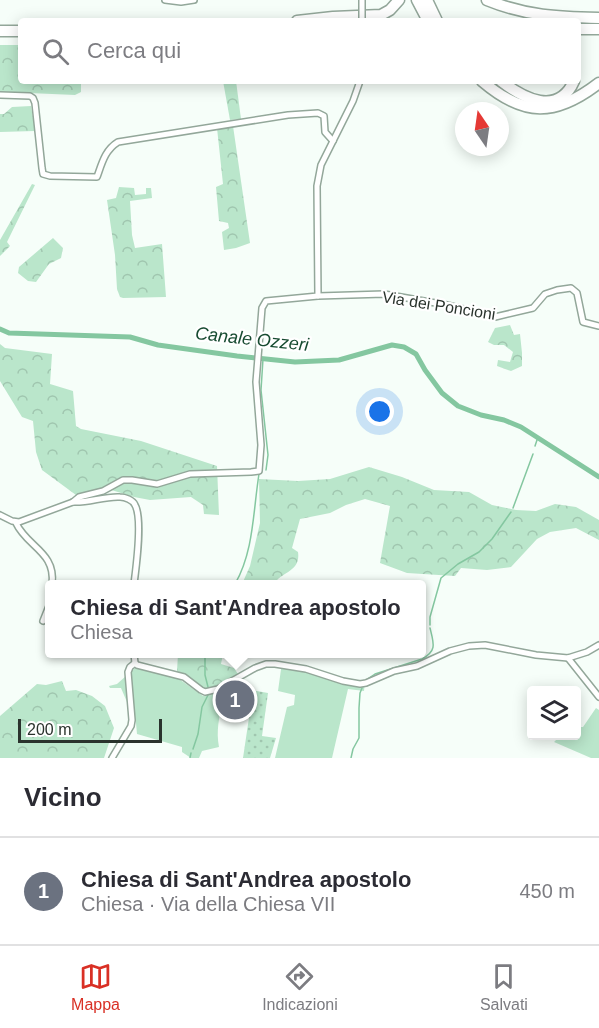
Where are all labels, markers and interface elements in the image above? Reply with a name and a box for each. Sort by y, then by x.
search box [18,18,581,84]
icon: search [39,35,72,68]
text: Cerca qui [87,38,181,63]
north arrow [455,102,509,156]
street label: Via dei Poncioni [381,288,497,323]
water label: Canale Ozzeri [194,323,311,355]
your location [365,397,394,426]
popup [45,580,426,658]
text: Chiesa di Sant'Andrea apostolo [70,595,401,620]
text: Chiesa [70,621,133,643]
pin: 1 [216,678,254,722]
map controls [527,686,581,740]
button: layers [527,686,581,740]
scale bar [18,716,162,744]
text: 200 m [27,721,71,738]
text: Vicino [24,782,102,812]
text: Chiesa di Sant'Andrea apostolo [81,867,411,892]
text: 1 [38,880,49,902]
text: 450 m [519,880,575,902]
text: Chiesa · Via della Chiesa VII [81,893,335,915]
tab: Mappa [71,960,120,1014]
tab: Indicazioni [262,960,338,1014]
tab: Salvati [480,960,528,1014]

